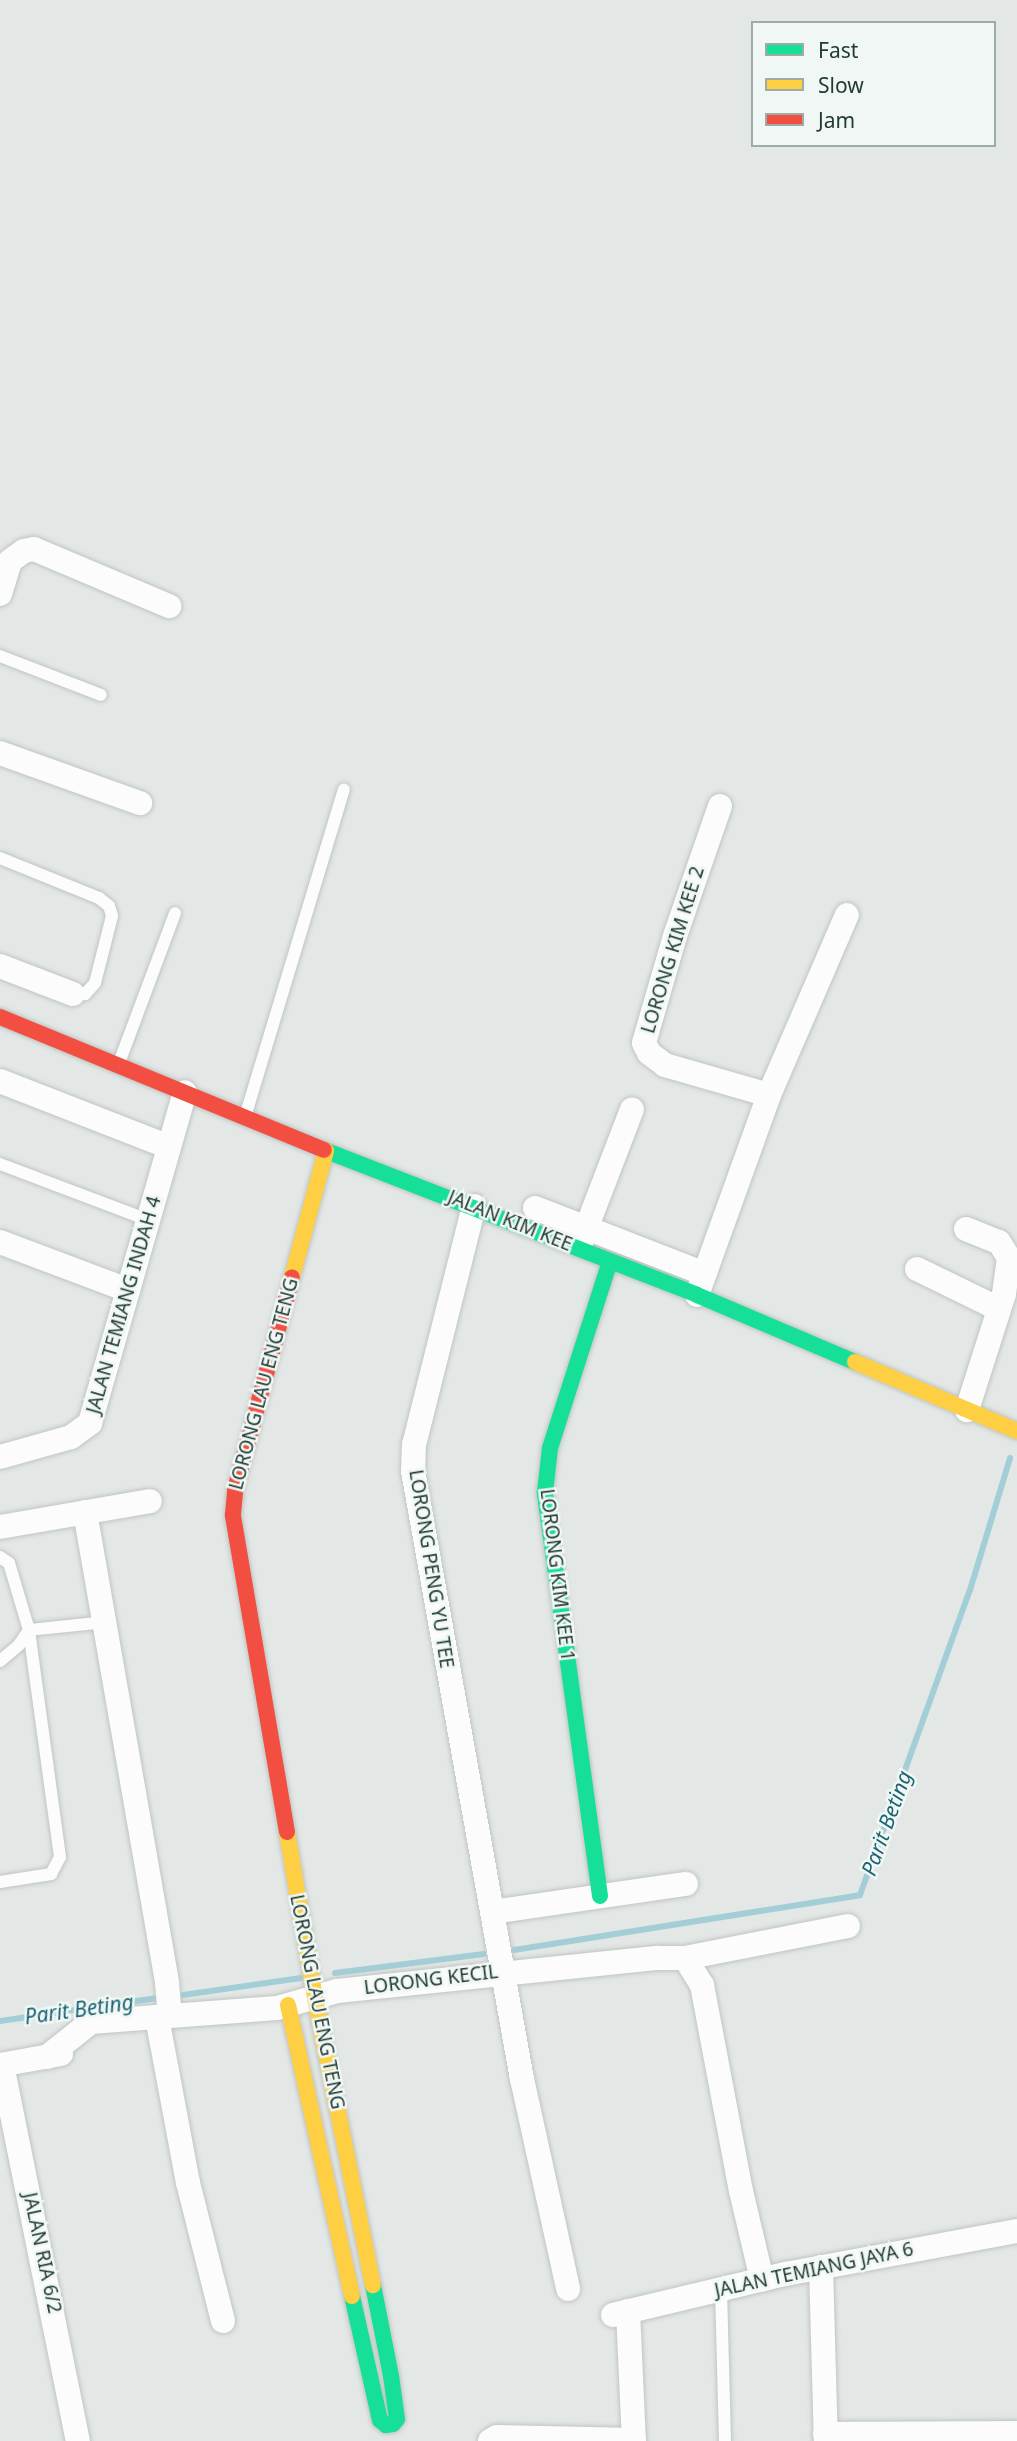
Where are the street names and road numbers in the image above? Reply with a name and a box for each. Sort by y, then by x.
street label: LORONG KIM KEE 2 [637,864,709,1036]
street label: JALAN KIM KEE [445,1186,575,1256]
street label: JALAN TEMIANG INDAH 4 [82,1194,166,1416]
street label: LORONG LAU ENG TENG [225,1276,303,1492]
street label: LORONG PENG YU TEE [404,1468,458,1670]
street label: LORONG KIM KEE 1 [535,1488,579,1662]
street label: LORONG LAU ENG TENG [285,1893,349,2111]
street label: LORONG KECIL [363,1960,499,2000]
street label: JALAN RIA 6/2 [18,2190,66,2316]
street label: JALAN TEMIANG JAYA 6 [712,2238,916,2302]

